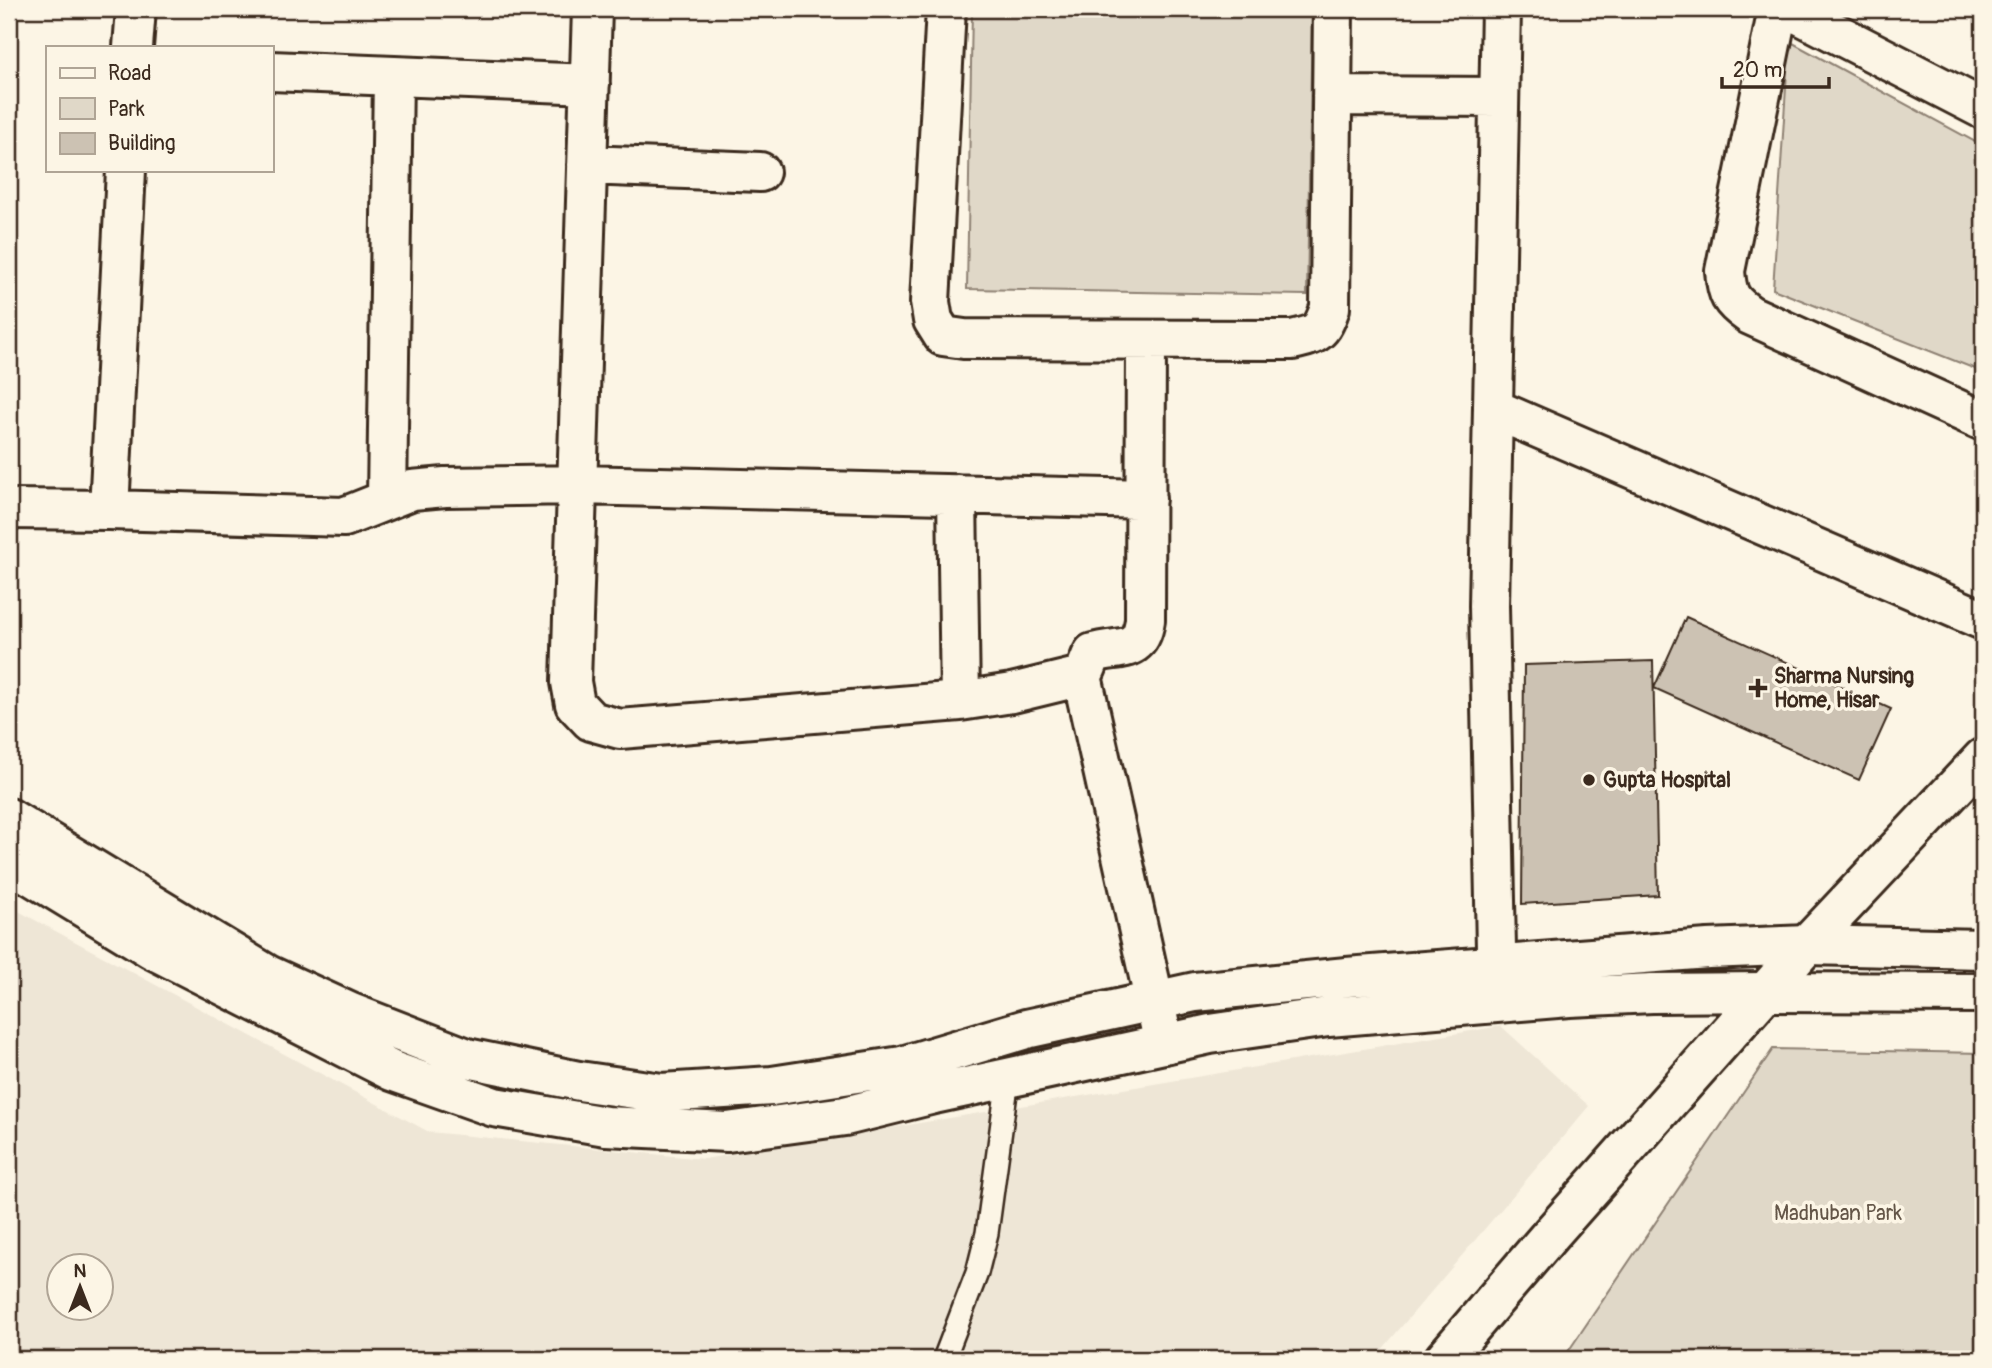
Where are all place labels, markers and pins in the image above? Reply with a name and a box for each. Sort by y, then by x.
place label: Sharma Nursing Home, Hisar [1774,663,1914,714]
marker: Sharma Nursing Home, Hisar [1748,678,1768,698]
place label: Gupta Hospital [1603,767,1731,794]
marker: Gupta Hospital [1581,772,1597,788]

